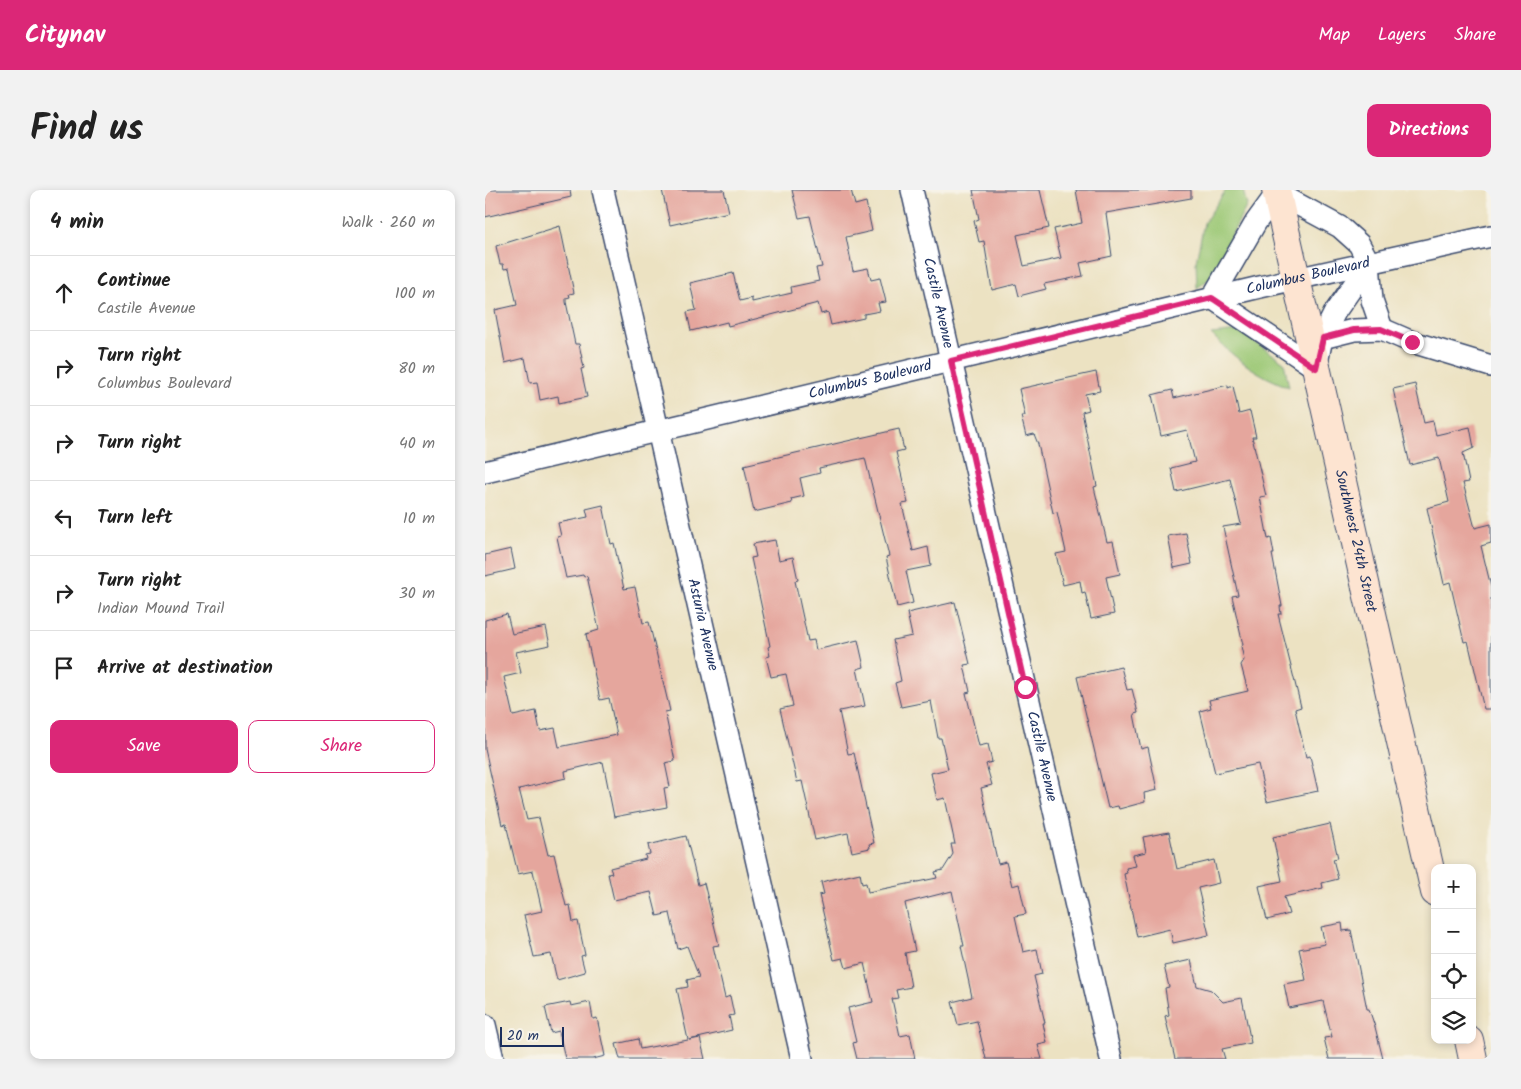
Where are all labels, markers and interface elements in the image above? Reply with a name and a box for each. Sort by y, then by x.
text: Citynav [25,16,105,55]
text: Map [1319,21,1350,50]
text: Layers [1378,21,1426,50]
text: Share [1454,21,1496,50]
text: Find us [30,102,143,158]
button: Directions [1367,104,1491,157]
text: 4 min [50,206,104,239]
text: Walk · 260 m [342,210,435,235]
street label: Columbus Boulevard [1244,251,1373,302]
street label: Castile Avenue [916,255,960,351]
text: Continue [97,266,170,296]
icon: ahead [50,279,78,307]
text: 100 m [395,281,435,306]
text: Castile Avenue [97,296,196,321]
route end [1401,331,1424,354]
text: Turn right [97,341,182,371]
icon: right [50,354,78,382]
street label: Columbus Boulevard [806,354,935,406]
text: 80 m [398,356,435,381]
text: Columbus Boulevard [97,371,231,396]
text: Turn right [97,428,182,458]
icon: right [50,429,78,457]
text: 40 m [399,431,435,456]
street label: Southwest 24th Street [1328,467,1383,615]
text: Turn left [97,503,172,533]
icon: left [50,504,78,532]
text: 10 m [403,506,435,531]
text: Turn right [97,566,182,596]
street label: Asturia Avenue [680,576,725,674]
icon: right [50,579,78,607]
text: 30 m [399,581,435,606]
text: Indian Mound Trail [97,596,224,621]
text: Arrive at destination [97,653,273,683]
icon: arrive [50,654,78,682]
route start [1014,676,1037,699]
street label: Castile Avenue [1020,709,1064,804]
button: Save [50,720,238,773]
button: Share [248,720,435,773]
map controls [1431,864,1476,1044]
button: + [1431,864,1476,909]
button: − [1431,909,1476,954]
button: locate [1431,954,1476,999]
button: layers [1431,999,1476,1044]
scale bar [500,1024,564,1047]
text: 20 m [507,1025,539,1047]

